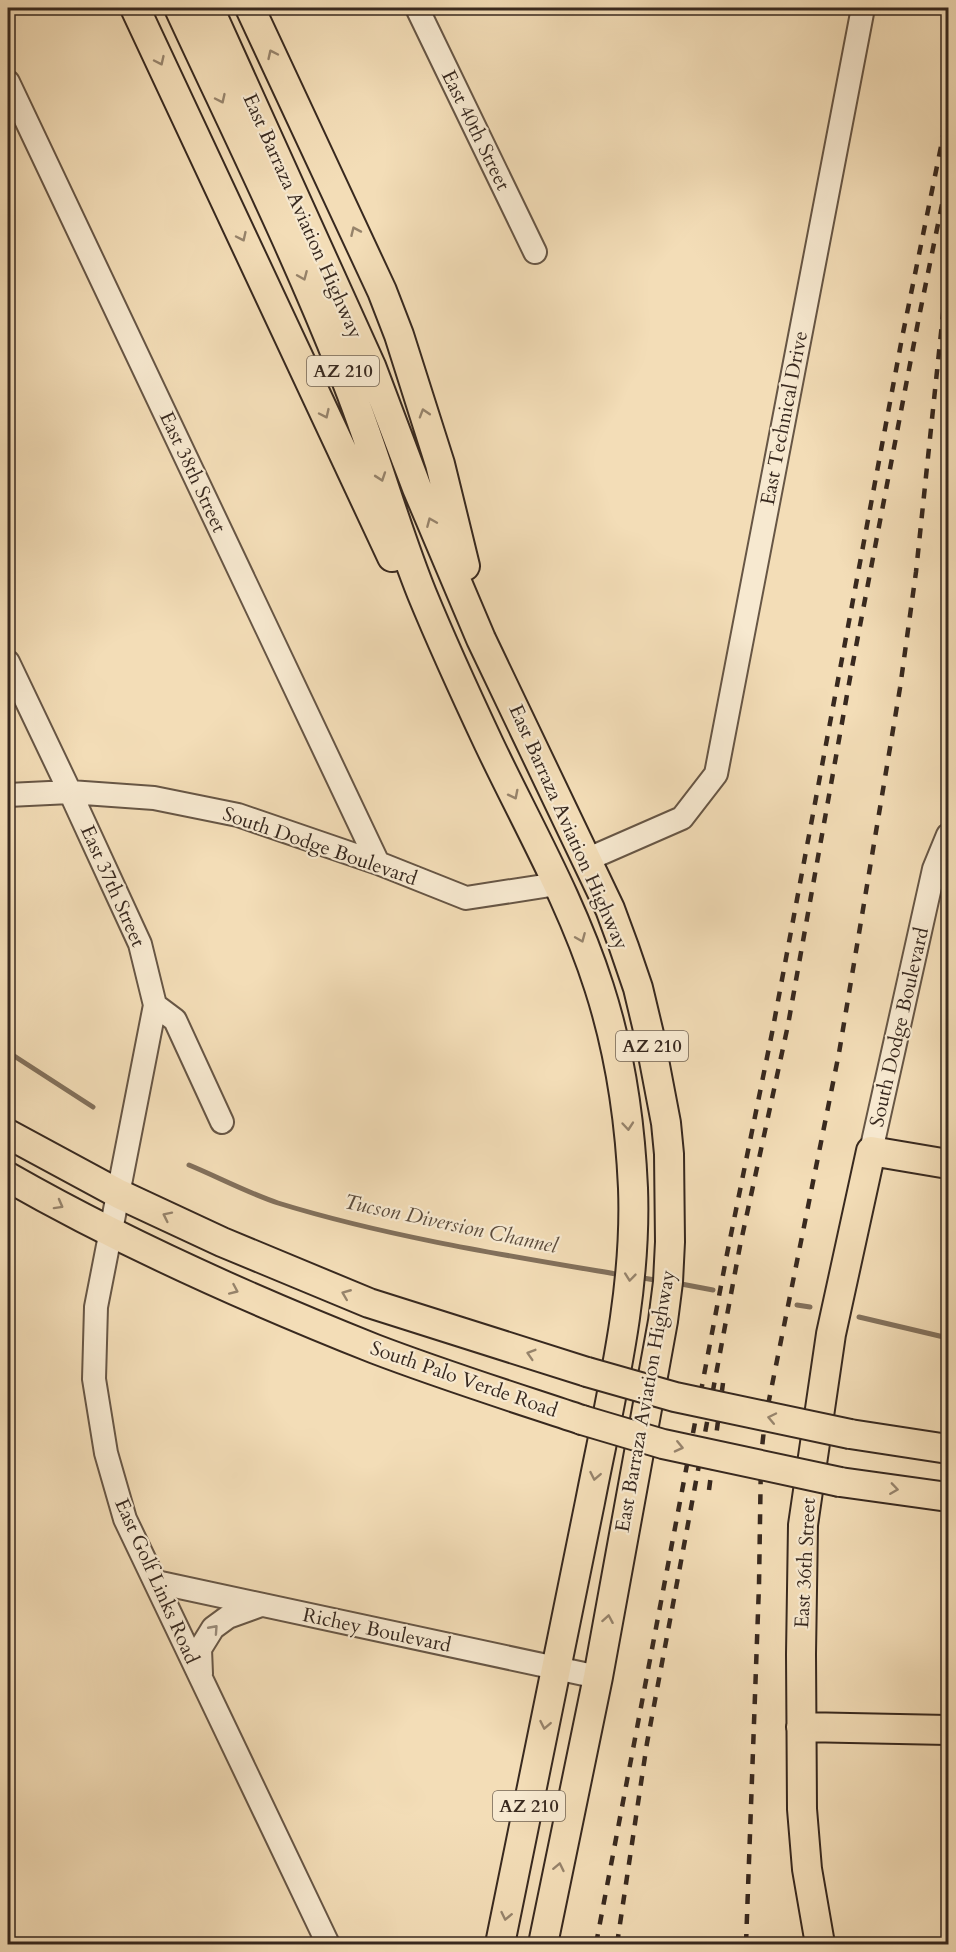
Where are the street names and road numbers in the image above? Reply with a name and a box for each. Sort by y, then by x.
street label: East 40th Street [435,65,517,195]
street label: East Barraza Aviation Highway [237,89,370,343]
street label: East Technical Drive [754,329,814,507]
road number: AZ 210 [307,356,379,386]
street label: East 38th Street [153,407,233,538]
street label: East Barraza Aviation Highway [503,700,636,954]
street label: South Dodge Boulevard [219,800,421,892]
street label: East 37th Street [74,821,152,952]
street label: South Dodge Boulevard [863,924,935,1129]
road number: AZ 210 [616,1031,688,1061]
street label: East Barraza Aviation Highway [609,1267,681,1534]
street label: South Palo Verde Road [367,1334,562,1424]
street label: East Golf Links Road [108,1494,206,1668]
street label: East 36th Street [788,1496,822,1629]
street label: Richey Boulevard [300,1601,454,1659]
road number: AZ 210 [493,1791,565,1821]

